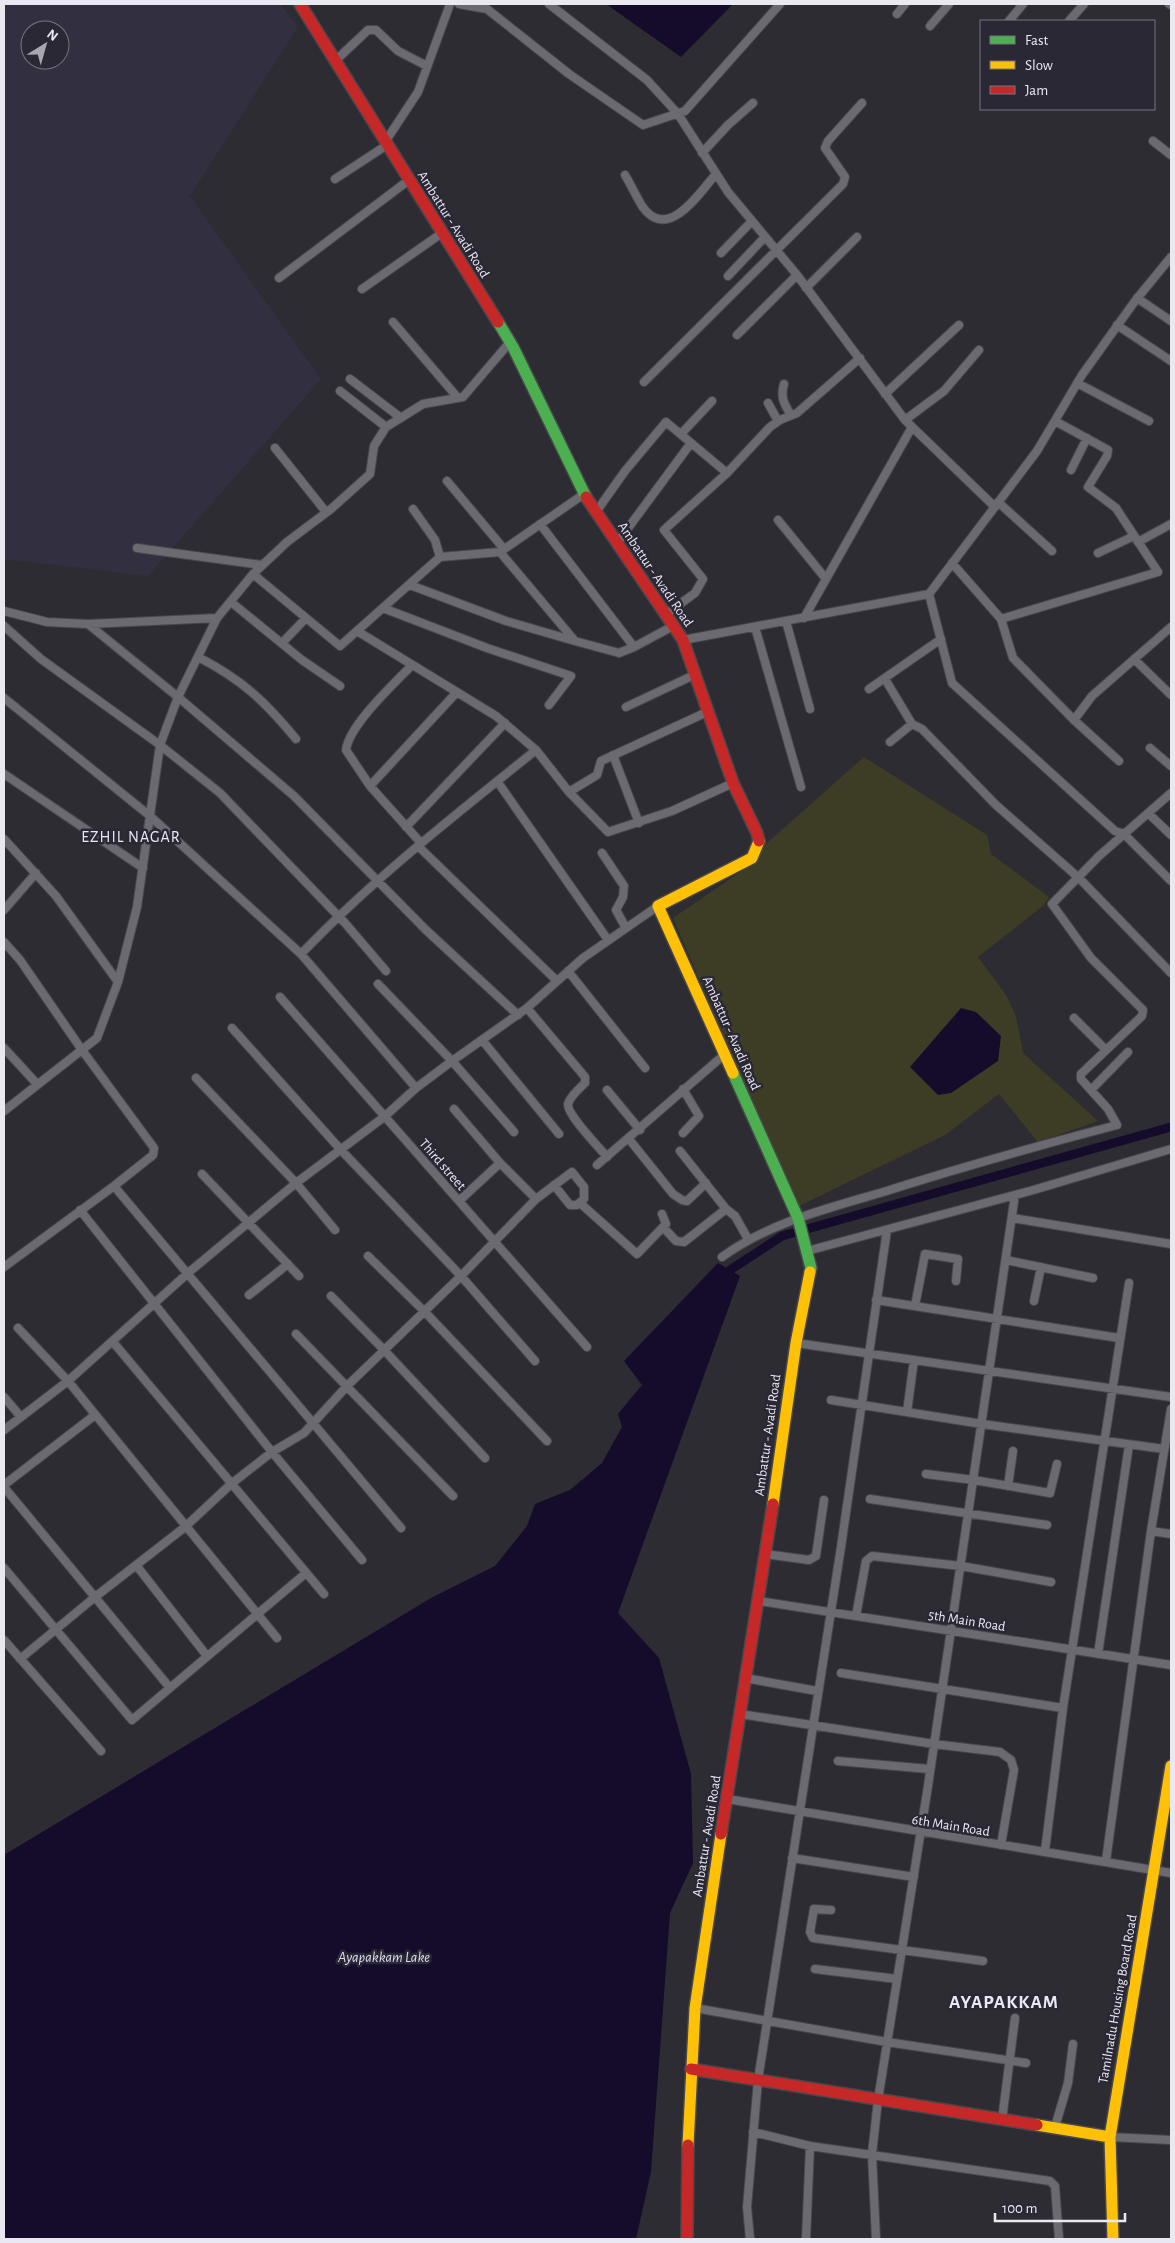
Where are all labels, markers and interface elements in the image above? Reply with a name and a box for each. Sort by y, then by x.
north arrow [20,20,70,70]
legend [980,20,1155,110]
text: N [44,27,60,44]
text: Fast [1025,33,1049,48]
text: Slow [1025,58,1053,73]
text: Jam [1025,83,1048,98]
street label: Ambattur - Avadi Road [415,169,492,280]
street label: Ambattur - Avadi Road [615,520,695,629]
district label: EZHIL NAGAR [81,829,181,845]
street label: Ambattur - Avadi Road [700,974,762,1092]
street label: Third street [416,1136,469,1193]
street label: Ambattur - Avadi Road [753,1373,783,1497]
street label: 5th Main Road [927,1608,1006,1634]
street label: Ambattur - Avadi Road [690,1774,724,1898]
street label: 6th Main Road [911,1813,991,1839]
street label: Tamilnadu Housing Board Road [1096,1914,1140,2085]
water label: Ayapakkam Lake [337,1950,430,1965]
district label: AYAPAKKAM [949,1993,1059,2012]
scale bar [995,2190,1125,2222]
text: 100 m [1002,2201,1037,2216]

